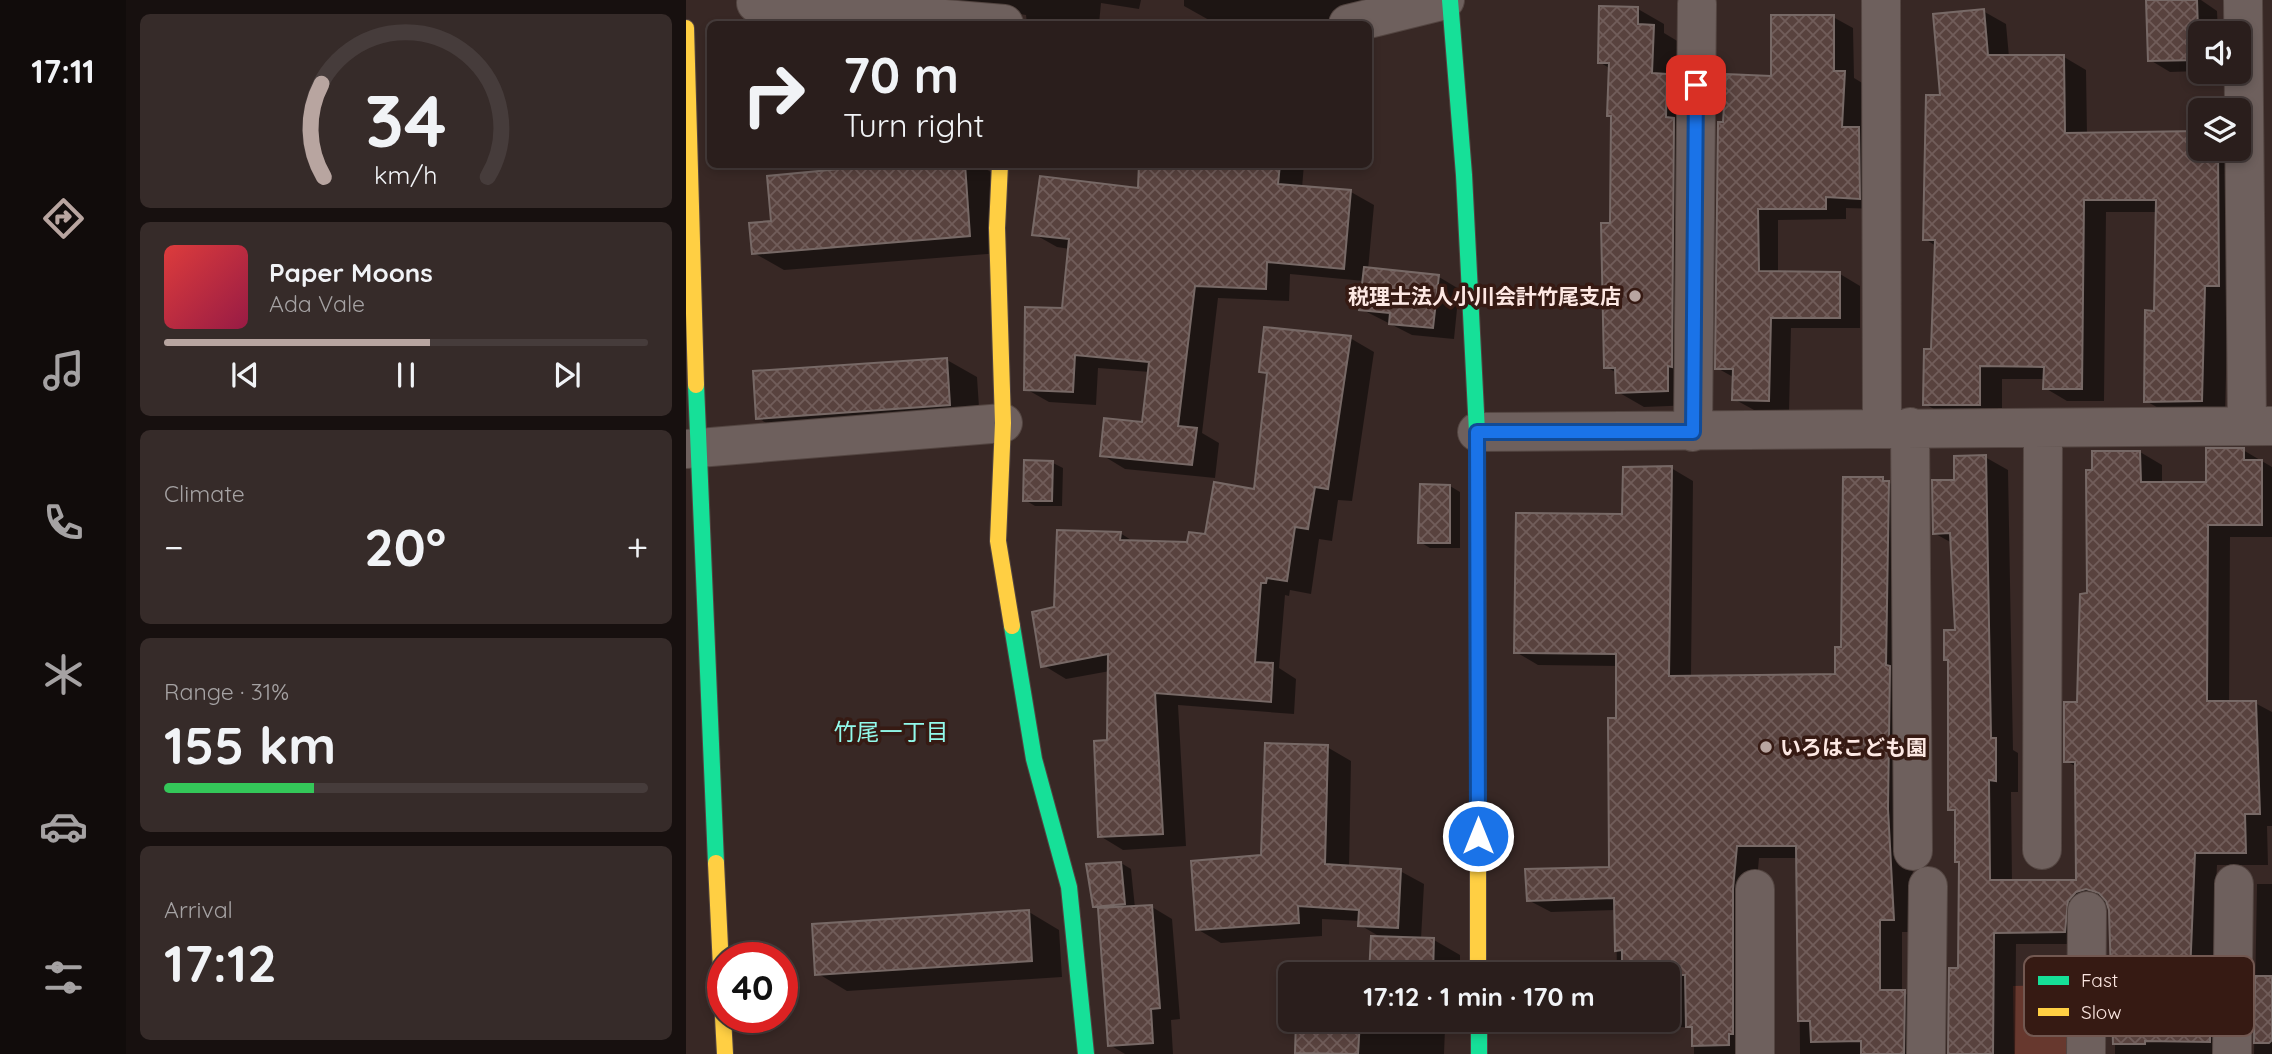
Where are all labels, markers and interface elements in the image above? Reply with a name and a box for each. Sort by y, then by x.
map controls [2188,21,2251,161]
button: sound [2188,21,2251,84]
text: 70 m [843,44,959,105]
icon: right [728,49,819,140]
text: 17:11 [31,51,95,91]
pin [1666,55,1726,115]
icon: arrive [1677,66,1715,104]
text: 34 [365,74,447,165]
button: layers [2188,98,2251,161]
text: Turn right [843,105,984,145]
text: km/h [374,159,438,190]
icon: directions [39,194,88,243]
text: Paper Moons [269,256,433,289]
place label: 税理士法人小川会計竹尾支店 [1348,283,1621,309]
marker: 税理士法人小川会計竹尾支店 [1627,288,1643,304]
text: Ada Vale [269,289,365,318]
icon: music [39,346,88,395]
icon: previous [226,356,264,394]
icon: pause [387,356,425,394]
icon: next [548,356,586,394]
text: Climate [164,479,245,508]
icon: phone [39,498,88,547]
text: 20° [364,514,446,579]
text: − [164,523,184,571]
text: + [627,523,648,571]
icon: climate [39,650,88,699]
text: Range · 31% [164,677,289,706]
text: 155 km [164,712,336,777]
district label: 竹尾一丁目 [834,717,949,746]
place label: いろはこども園 [1780,734,1927,760]
marker: いろはこども園 [1758,739,1774,755]
position arrow [1441,799,1515,873]
icon: car [39,802,88,851]
text: Arrival [164,895,233,924]
text: 17:12 [164,930,277,995]
speed limit sign: 40 [707,942,798,1033]
icon: filters [39,953,88,1002]
legend [2024,956,2254,1036]
text: Fast [2081,968,2118,992]
text: 17:12 · 1 min · 170 m [1363,980,1595,1013]
text: Slow [2081,1000,2122,1024]

